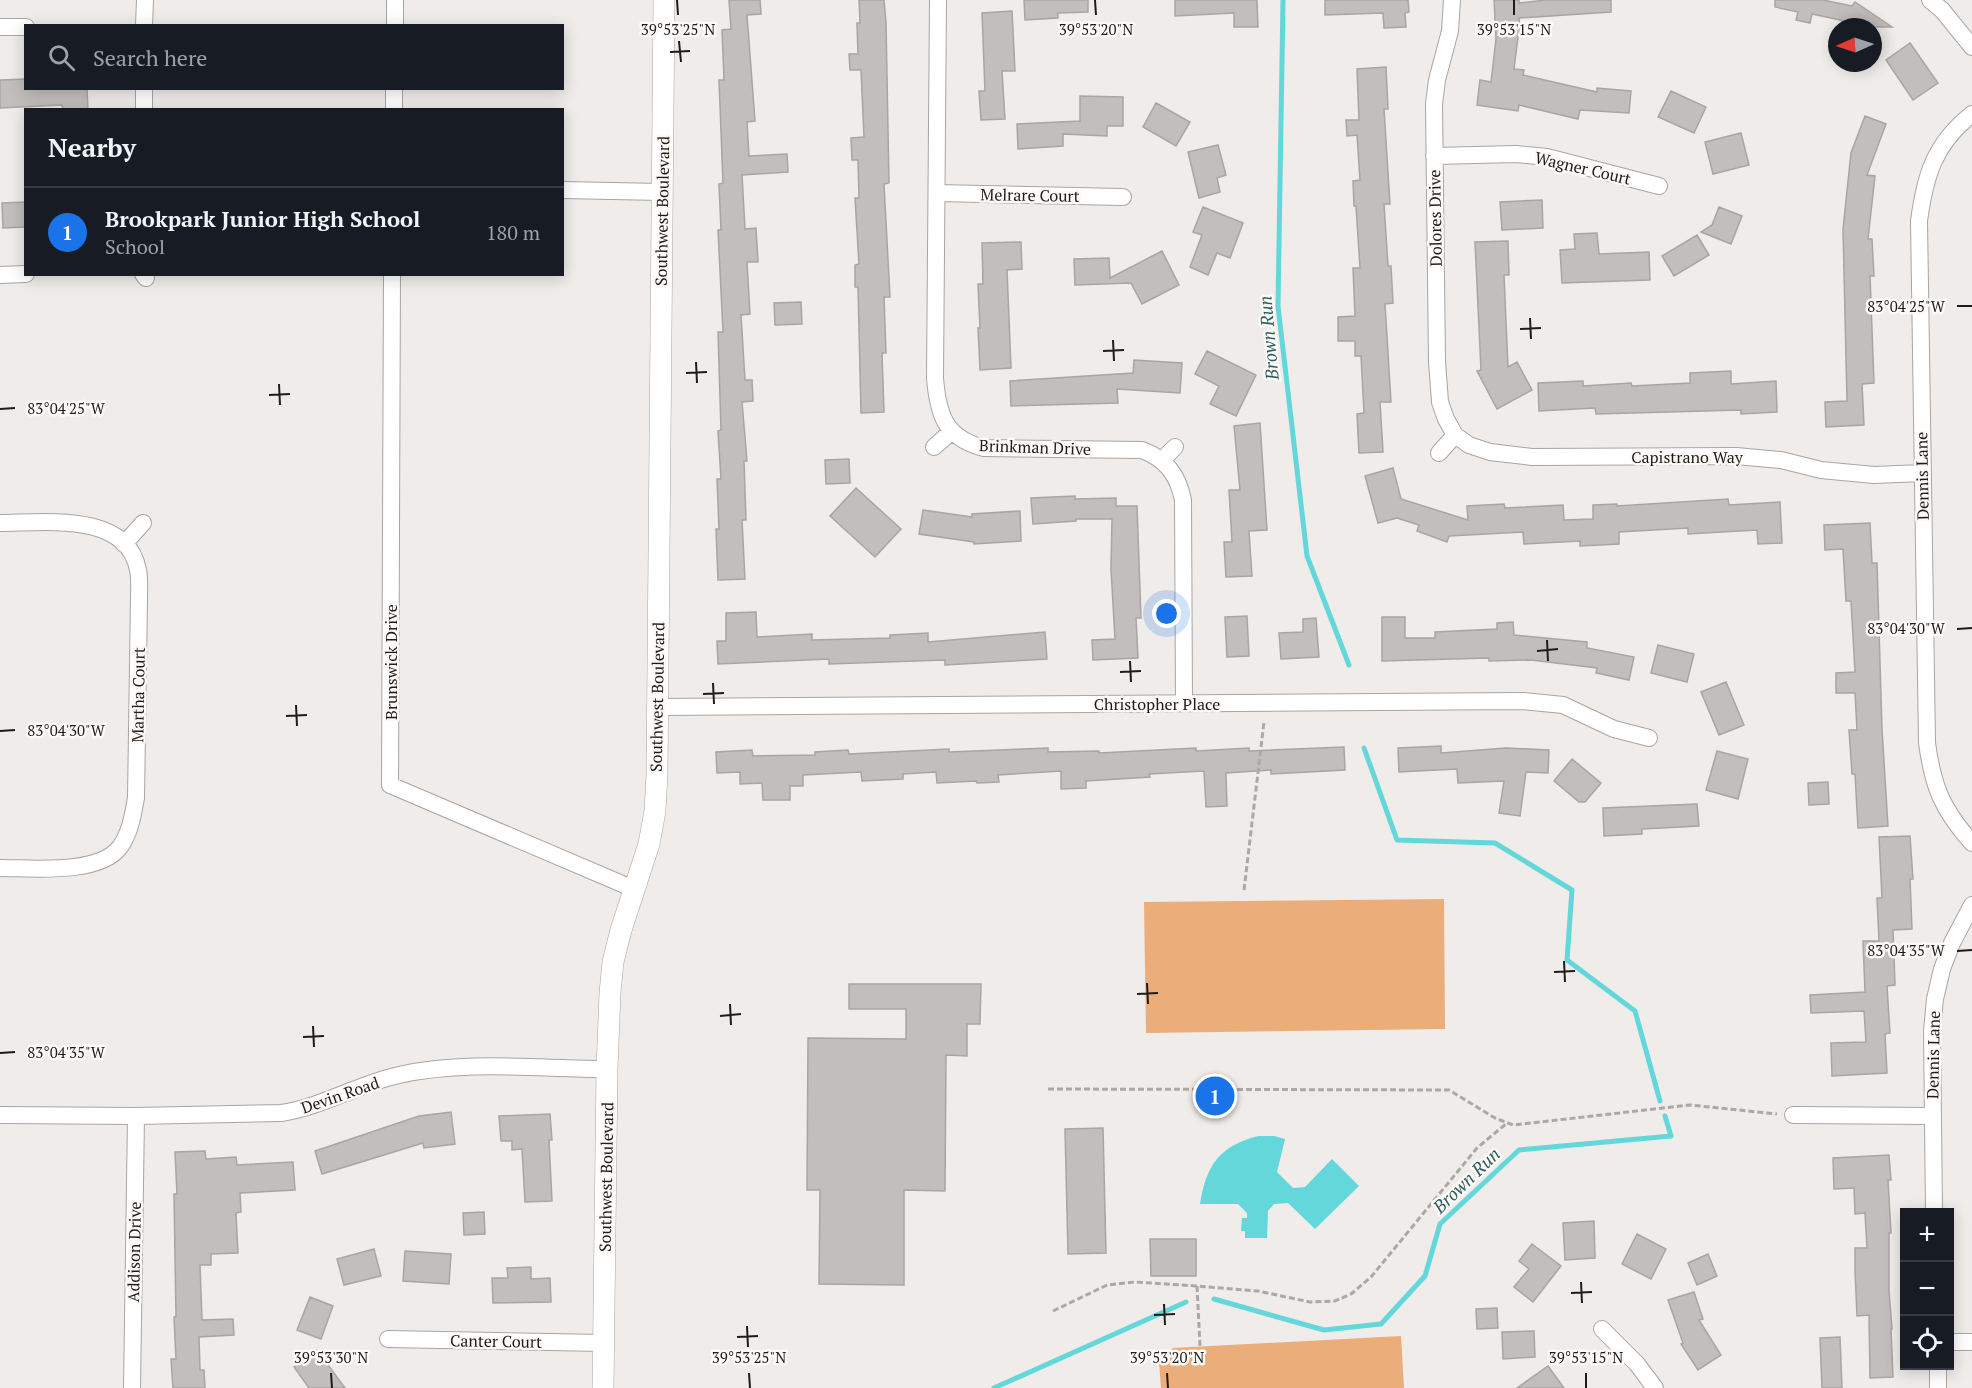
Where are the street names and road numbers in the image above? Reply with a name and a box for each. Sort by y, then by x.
street label: Southwest Boulevard [650,136,674,286]
street label: Wagner Court [1533,146,1633,190]
street label: Dolores Drive [1423,169,1447,267]
street label: Melrare Court [980,183,1080,207]
street label: Dennis Lane [1910,432,1934,520]
street label: Brinkman Drive [979,434,1091,460]
street label: Capistrano Way [1631,446,1744,468]
street label: Brunswick Drive [380,604,402,720]
street label: Southwest Boulevard [645,622,669,772]
street label: Martha Court [126,647,150,743]
street label: Christopher Place [1094,693,1220,715]
street label: Dennis Lane [1921,1011,1945,1099]
street label: Devin Road [298,1071,382,1119]
street label: Southwest Boulevard [594,1102,618,1252]
street label: Addison Drive [122,1201,146,1303]
street label: Canter Court [450,1329,542,1353]

